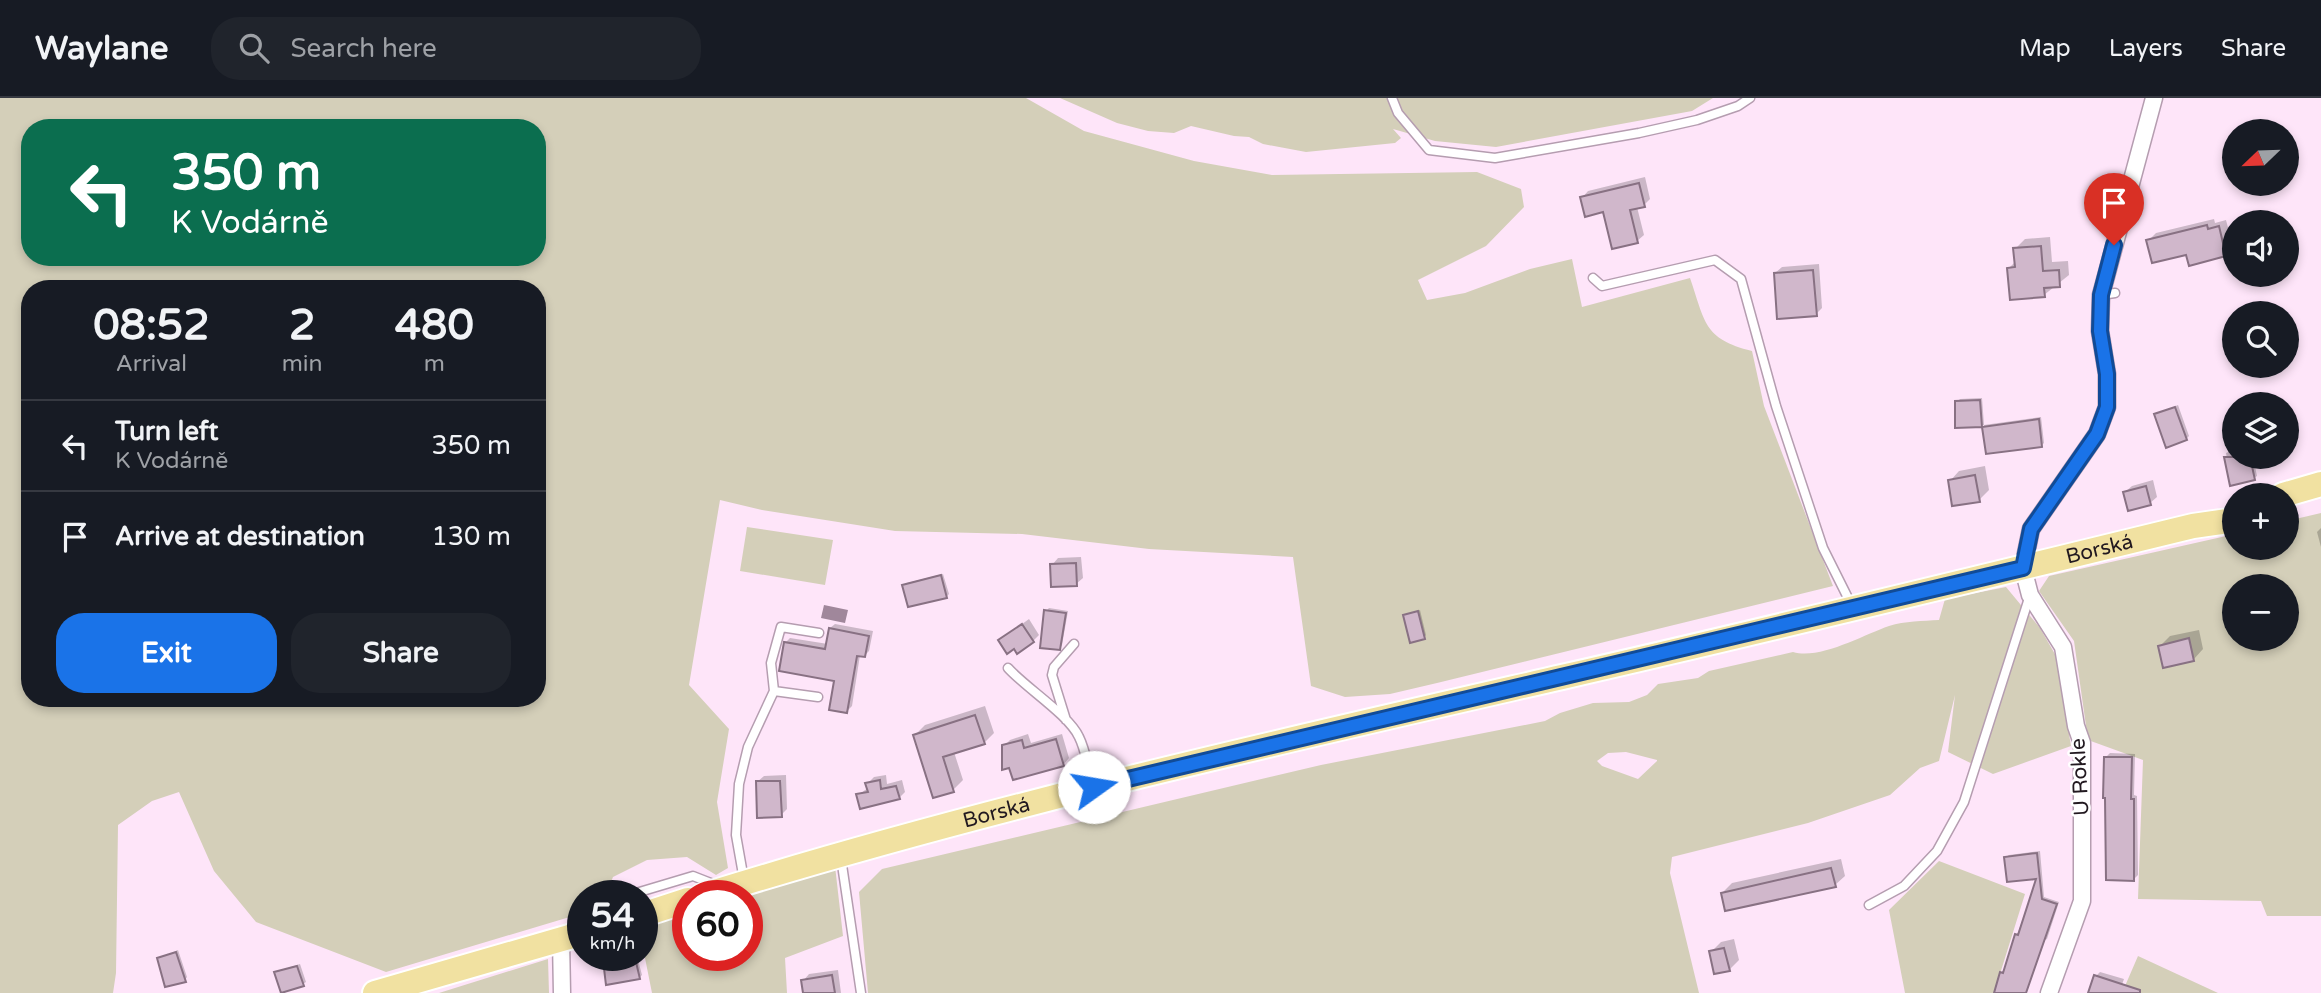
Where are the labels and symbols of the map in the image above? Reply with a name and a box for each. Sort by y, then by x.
north arrow [2222,119,2300,196]
pin [2084,173,2144,245]
street label: Borská [2063,529,2135,569]
street label: U Rokle [2065,737,2095,816]
position arrow [1057,750,1131,824]
street label: Borská [960,791,1033,833]
speed limit sign: 60 [672,880,763,971]

